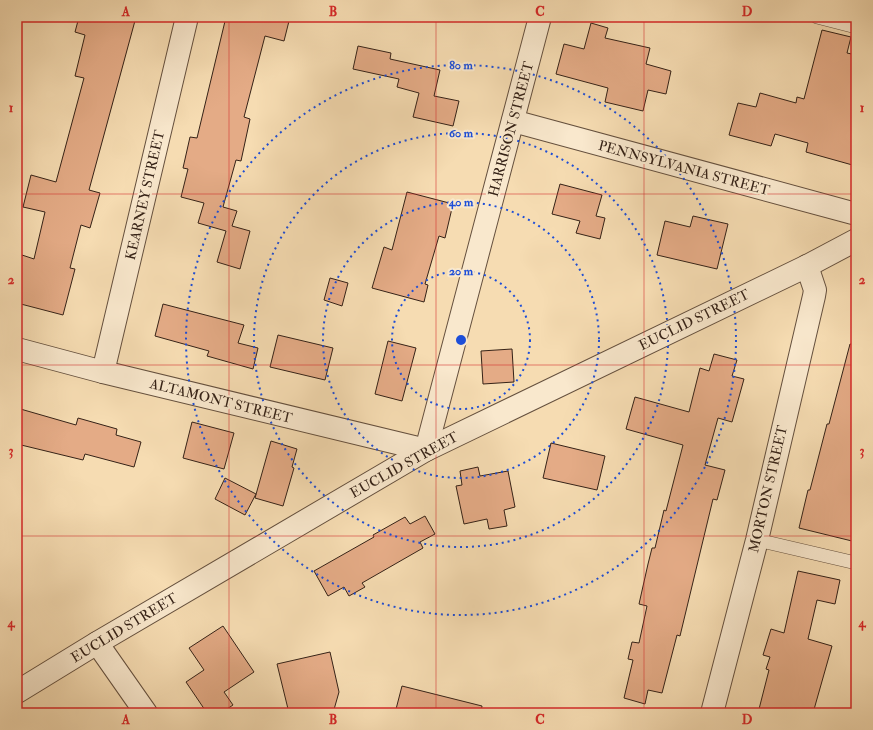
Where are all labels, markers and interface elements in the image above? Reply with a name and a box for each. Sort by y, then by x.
text: A [121,4,131,20]
text: B [329,4,337,20]
text: C [535,4,545,20]
text: D [742,4,753,20]
text: 80 m [449,58,473,73]
street label: HARRISON STREET [485,59,537,198]
text: 1 [9,100,14,116]
text: 1 [860,100,865,116]
text: 60 m [449,126,474,141]
street label: KEARNEY STREET [122,128,168,262]
street label: PENNSYLVANIA STREET [596,137,772,199]
text: 40 m [448,195,474,210]
text: 20 m [449,264,474,279]
text: 2 [8,272,15,288]
text: 2 [859,272,866,288]
street label: EUCLID STREET [636,286,753,354]
centre of rings [454,333,468,347]
street label: ALTAMONT STREET [147,375,295,427]
street label: MORTON STREET [745,423,791,554]
street label: EUCLID STREET [347,428,462,502]
text: 3 [9,443,14,459]
text: 3 [860,443,865,459]
street label: EUCLID STREET [68,589,181,666]
text: 4 [6,615,15,631]
text: 4 [857,615,866,631]
text: A [121,712,131,728]
text: B [329,712,337,728]
text: C [535,712,545,728]
text: D [742,712,753,728]

